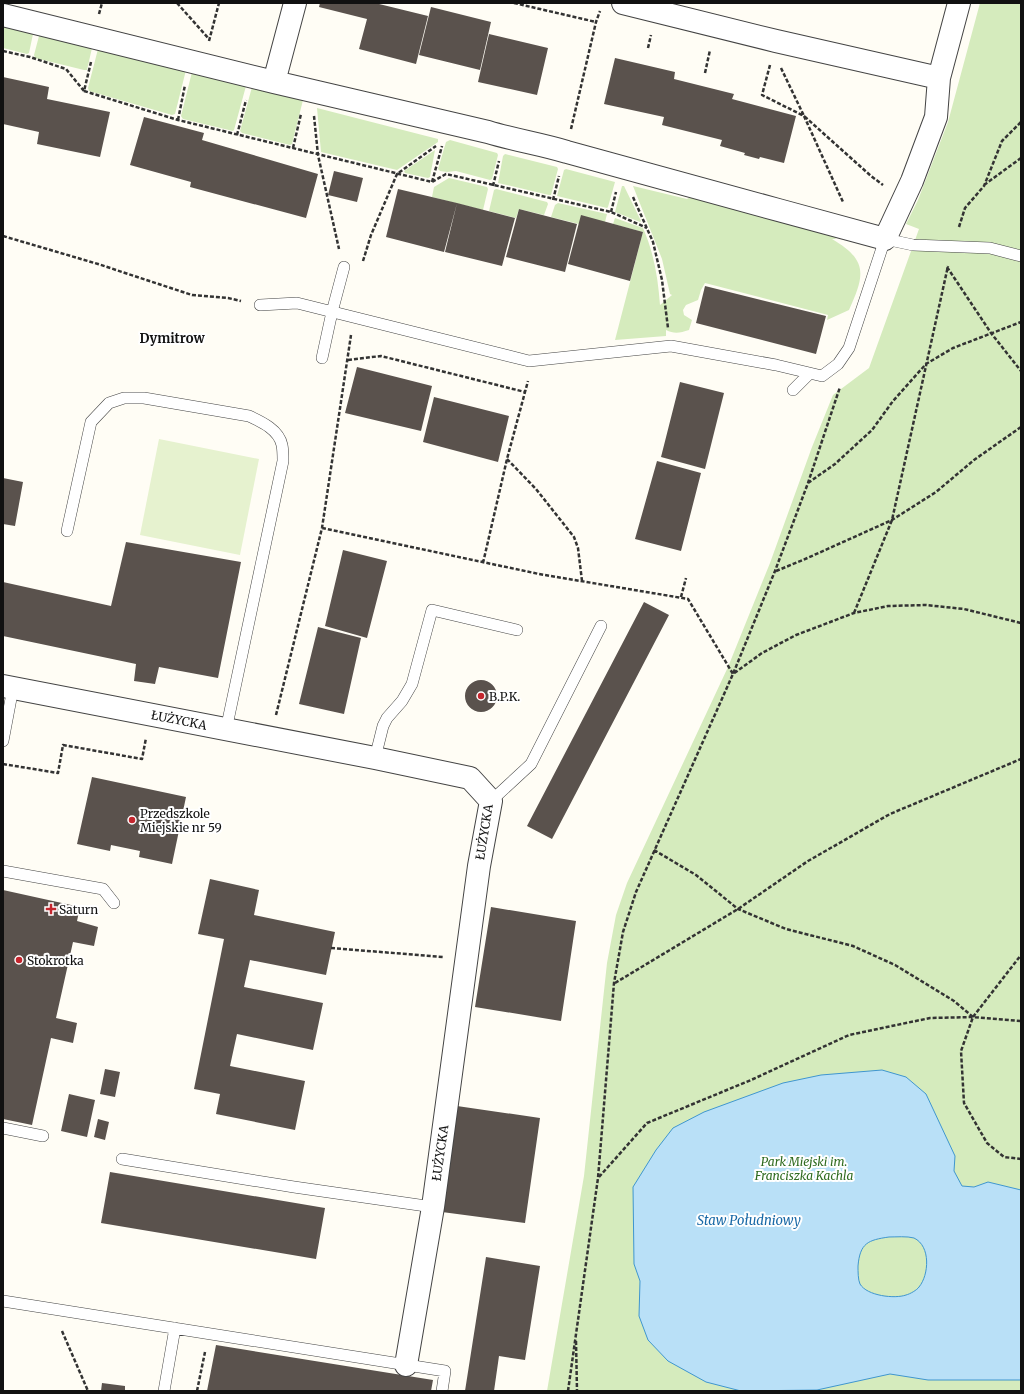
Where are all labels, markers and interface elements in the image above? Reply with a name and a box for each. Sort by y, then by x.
district label: Dymitrow [139,330,205,347]
place label: B.P.K. [489,689,520,704]
marker: B.P.K. [476,691,486,701]
street label: ŁUŻYCKA [150,707,209,733]
street label: ŁUŻYCKA [472,802,496,861]
place label: Przedszkole Miejskie nr 59 [140,806,222,835]
marker: Przedszkole Miejskie nr 59 [127,815,137,825]
place label: Saturn [59,902,98,917]
marker: Saturn [46,904,56,914]
place label: Stokrotka [27,953,84,968]
marker: Stokrotka [14,955,24,965]
street label: ŁUŻYCKA [429,1123,451,1182]
park label: Park Miejski im. Franciszka Kachla [754,1154,853,1183]
water label: Staw Południowy [697,1212,801,1229]

